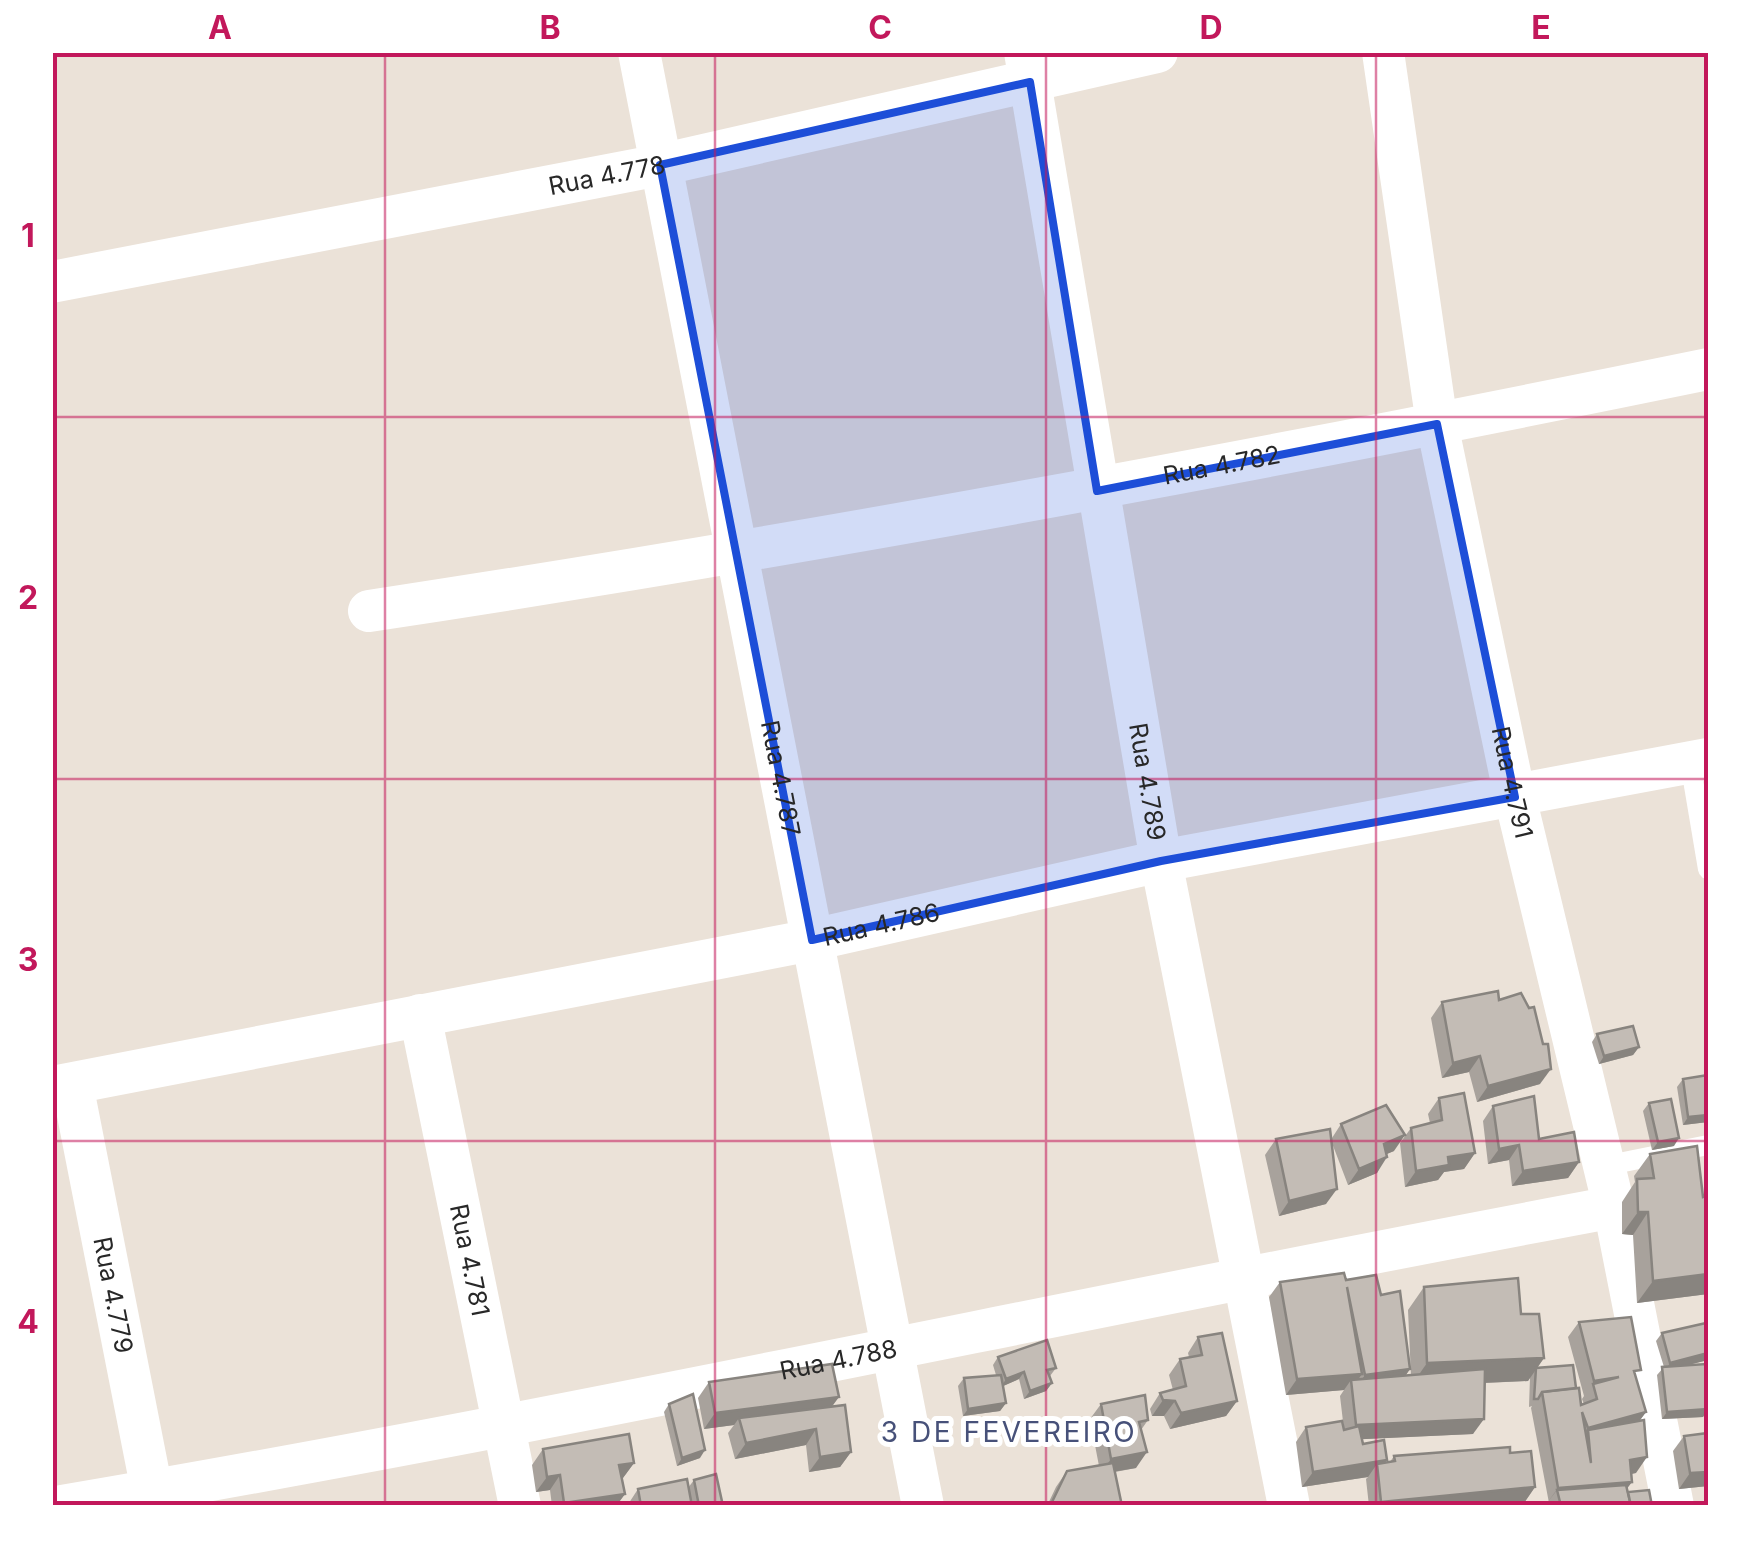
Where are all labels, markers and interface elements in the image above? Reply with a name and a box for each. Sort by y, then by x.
text: A [208,8,232,47]
text: B [539,8,561,47]
text: C [868,8,892,47]
text: D [1199,8,1223,47]
text: E [1531,8,1551,47]
street label: Rua 4.778 [546,149,668,201]
text: 1 [21,216,35,255]
street label: Rua 4.782 [1160,439,1283,491]
text: 2 [18,578,38,617]
street label: Rua 4.787 [755,718,807,839]
street label: Rua 4.789 [1123,721,1172,843]
street label: Rua 4.791 [1486,724,1539,841]
street label: Rua 4.786 [820,897,942,952]
text: 3 [18,940,38,979]
street label: Rua 4.781 [444,1201,496,1319]
street label: Rua 4.779 [87,1234,140,1356]
text: 4 [17,1302,39,1341]
street label: Rua 4.788 [777,1333,900,1386]
district label: 3 DE FEVEREIRO [881,1415,1137,1449]

